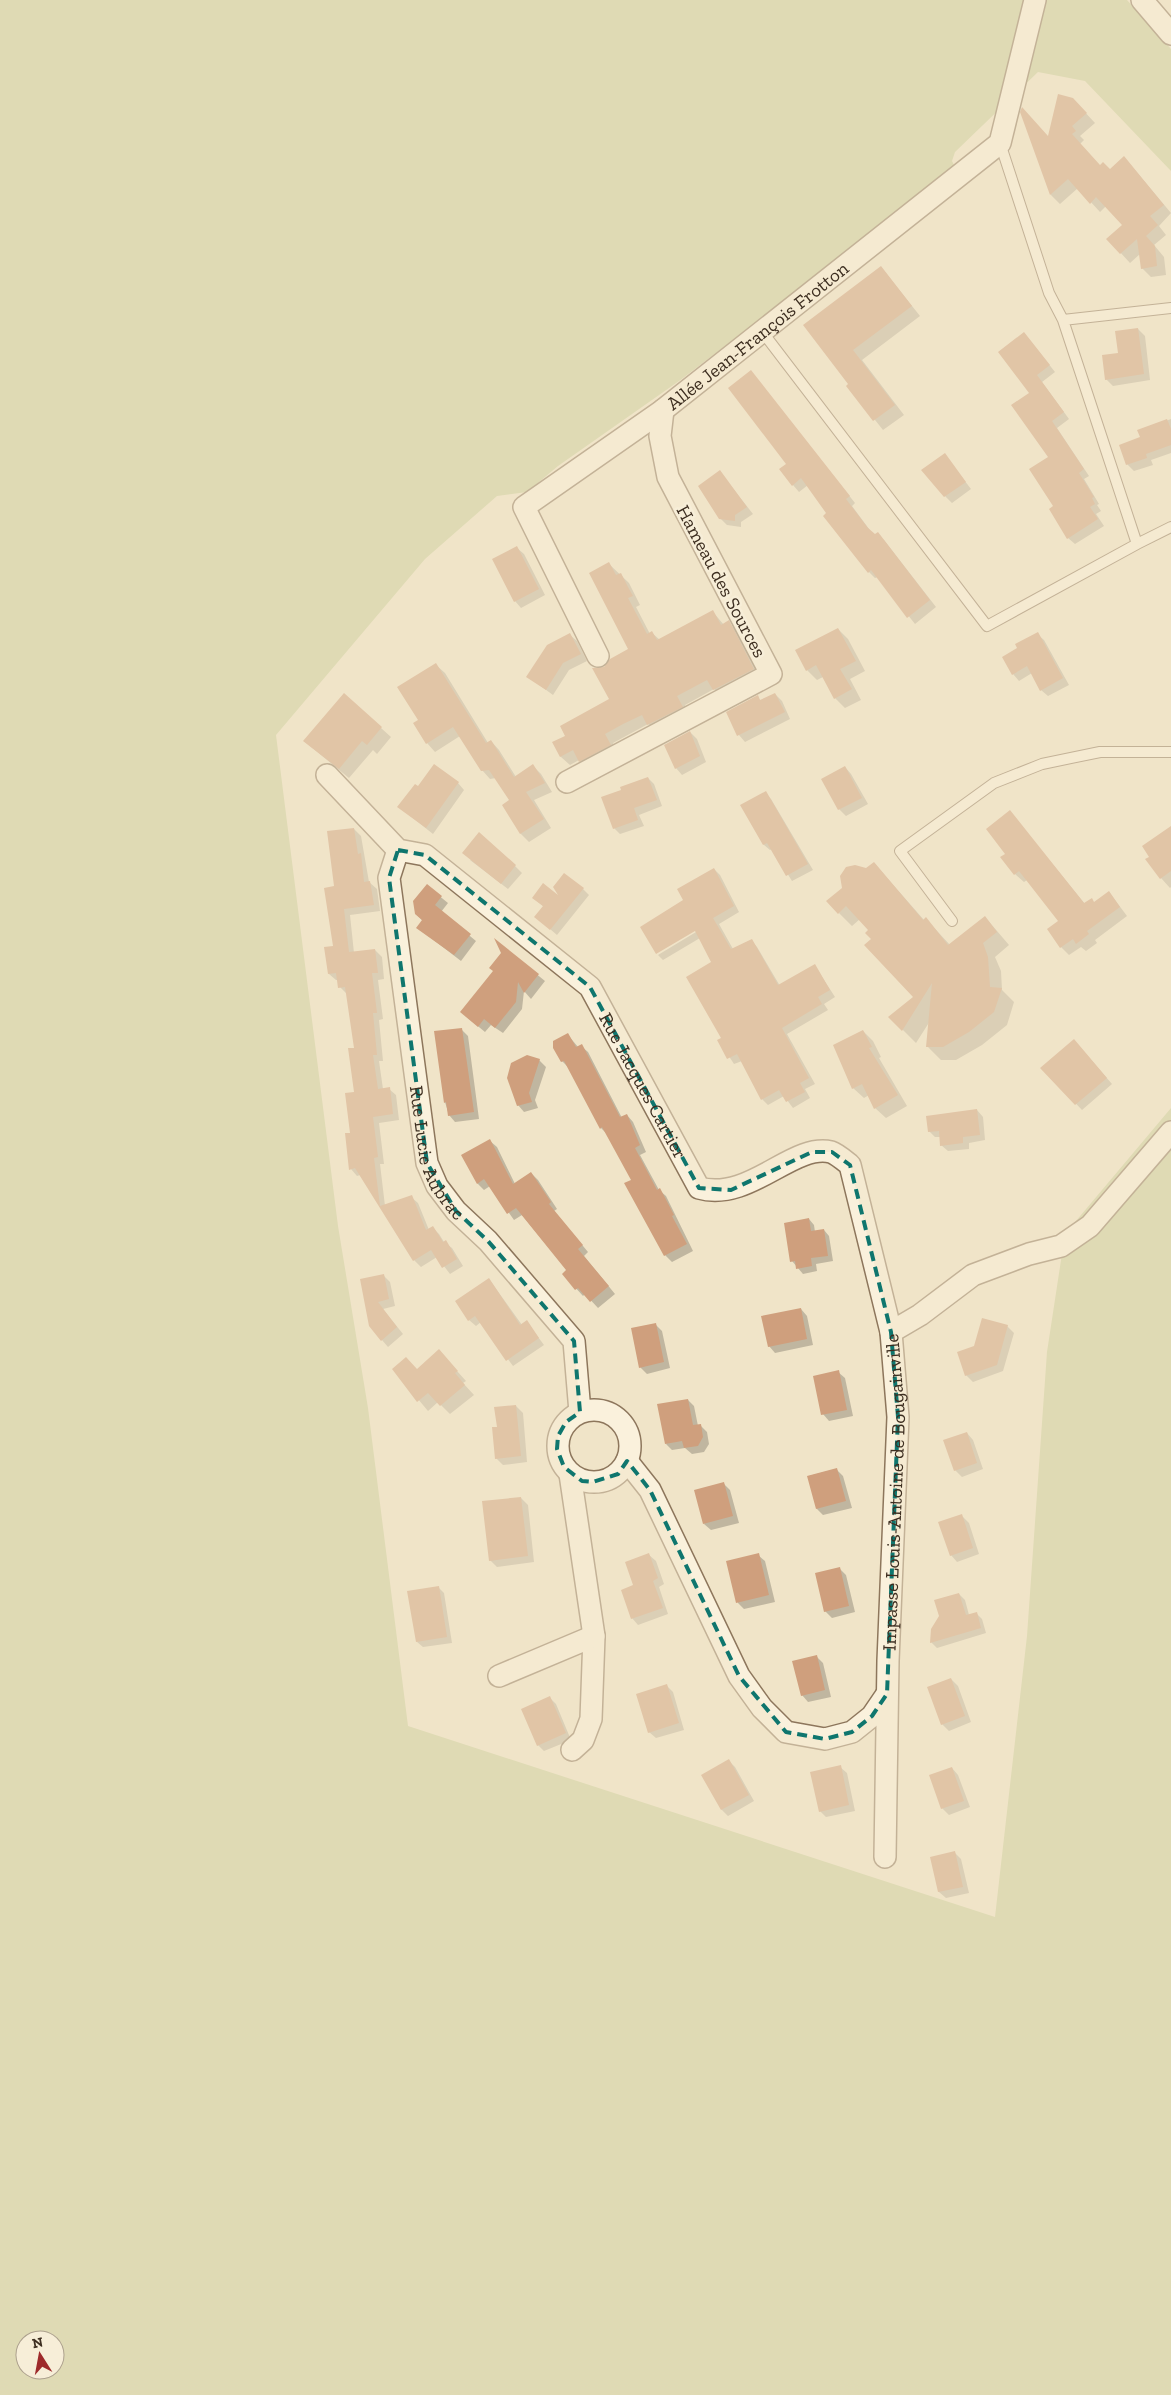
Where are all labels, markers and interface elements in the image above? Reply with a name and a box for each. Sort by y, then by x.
street label: Allée Jean-François Frotton [662,257,853,415]
street label: Hameau des Sources [672,501,771,661]
street label: Rue Jacques Cartier [594,1009,692,1163]
street label: Rue Lucie Aubrac [405,1084,469,1225]
street label: Impasse Louis-Antoine de Bougainville [877,1333,910,1651]
north arrow [15,2330,65,2380]
text: N [31,2333,45,2352]

